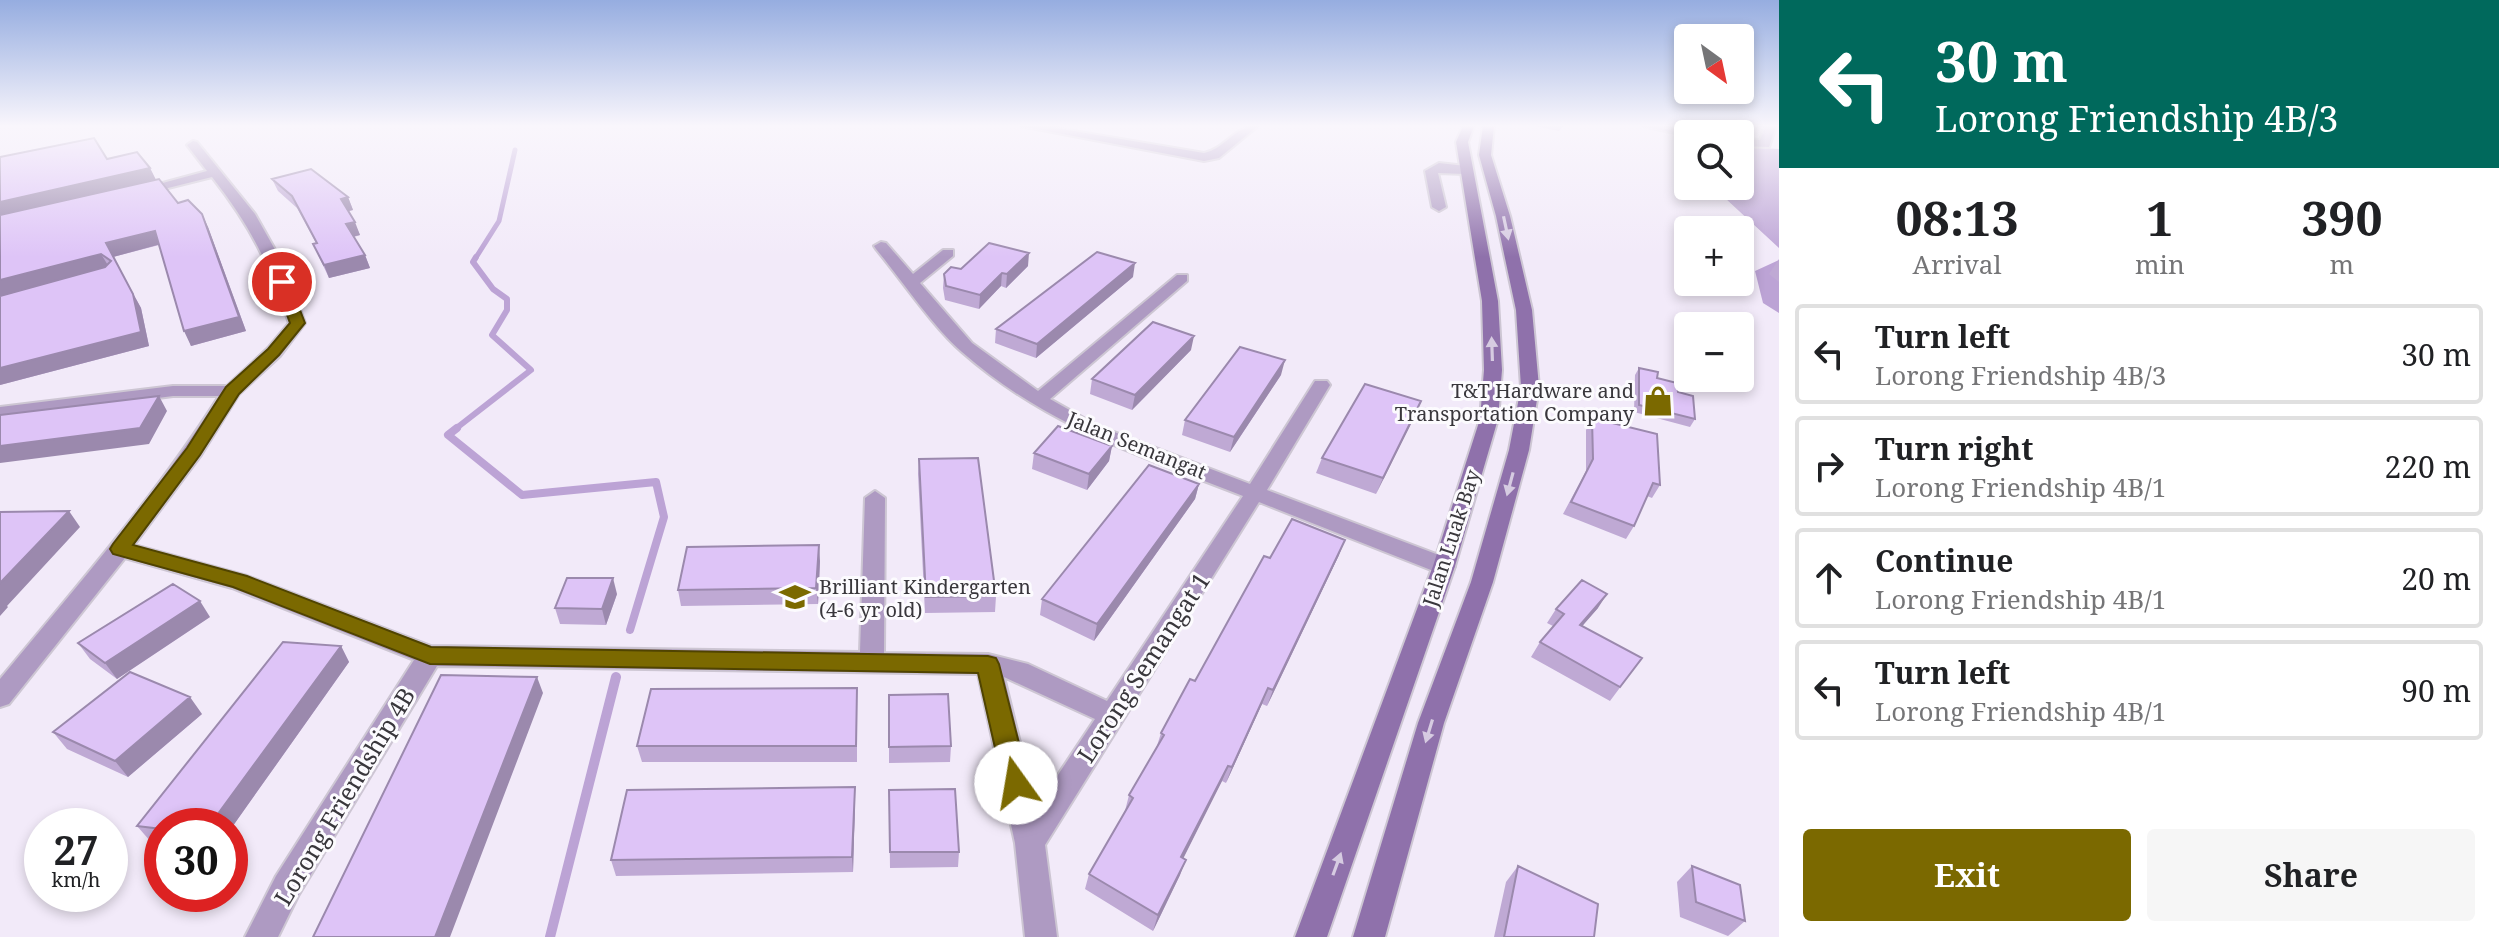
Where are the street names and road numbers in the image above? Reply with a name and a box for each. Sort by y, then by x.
street label: Jalan Semangat [1063,404,1211,485]
street label: Jalan Luak Bay [1416,465,1486,611]
street label: Lorong Semangat 1 [1069,565,1217,769]
street label: Lorong Friendship 4B [266,681,422,911]

